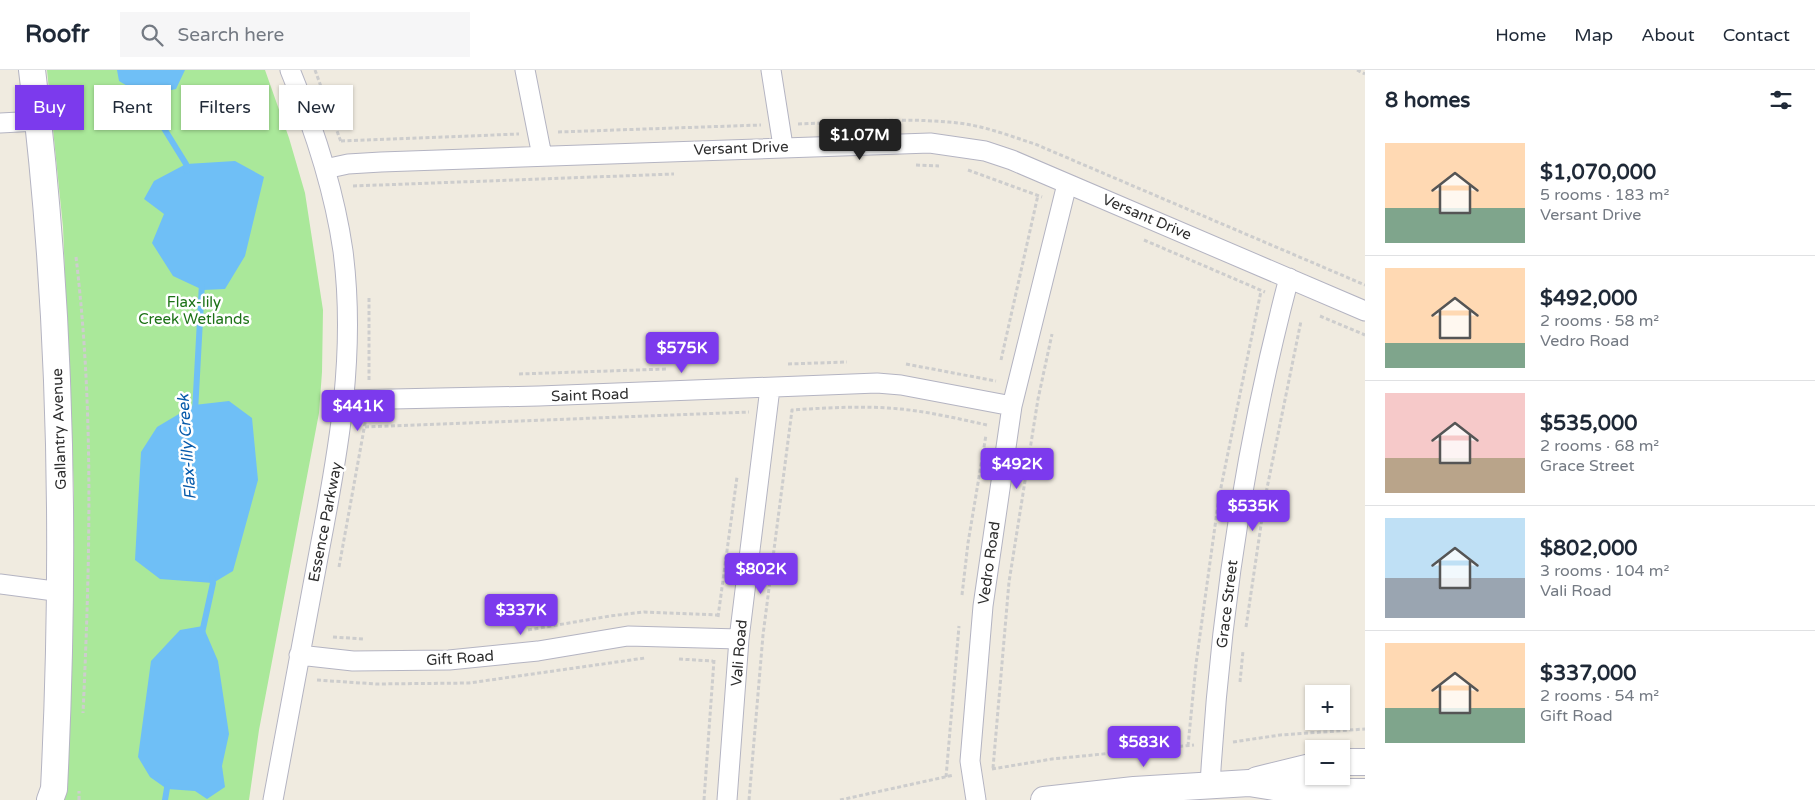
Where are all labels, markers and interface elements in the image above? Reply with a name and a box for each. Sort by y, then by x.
search box [120,12,470,57]
text: Roofr [25,20,90,49]
icon: search [138,21,166,49]
text: Search here [178,24,284,46]
text: Home [1495,24,1546,46]
text: Map [1574,24,1613,46]
text: About [1641,24,1695,46]
text: Contact [1723,24,1790,46]
chip: Buy [15,85,84,130]
chip: Rent [94,85,171,130]
chip: Filters [181,85,269,130]
chip: New [279,85,353,130]
icon: filters [1767,86,1795,114]
text: 8 homes [1385,88,1470,113]
pin: $1.07M [819,118,901,161]
text: $1.07M [830,125,890,145]
street label: Versant Drive [693,137,789,159]
text: $1,070,000 [1540,160,1656,185]
icon: home [1425,163,1485,223]
text: 5 rooms · 183 m² [1540,185,1669,205]
street label: Versant Drive [1100,190,1194,244]
text: Versant Drive [1540,205,1641,225]
text: $492,000 [1540,286,1638,311]
icon: home [1425,288,1485,348]
park label: Flax-lily Creek Wetlands [138,293,250,328]
text: 2 rooms · 58 m² [1540,311,1659,331]
text: Vedro Road [1540,331,1629,351]
pin: $575K [647,332,717,374]
text: $575K [657,338,707,358]
street label: Gallantry Avenue [48,368,70,490]
street label: Saint Road [551,385,629,405]
pin: $441K [323,390,393,432]
water label: Flax-lily Creek [173,392,201,500]
text: $441K [333,396,383,416]
text: $535,000 [1540,411,1637,436]
icon: home [1425,413,1485,473]
text: 2 rooms · 68 m² [1540,436,1659,456]
pin: $492K [982,448,1052,490]
text: $492K [992,454,1042,474]
text: Grace Street [1540,456,1635,476]
street label: Essence Parkway [305,460,345,584]
pin: $535K [1218,490,1288,532]
text: $535K [1228,496,1278,516]
street label: Vedro Road [974,520,1004,606]
text: $802,000 [1540,536,1638,561]
icon: home [1425,538,1485,598]
pin: $802K [726,552,796,595]
text: $802K [736,559,786,579]
street label: Grace Street [1213,559,1241,649]
text: 3 rooms · 104 m² [1540,561,1669,581]
text: Vali Road [1540,581,1612,601]
pin: $337K [486,594,556,636]
text: $337K [496,600,546,620]
street label: Vali Road [727,619,751,687]
street label: Gift Road [425,647,495,669]
text: $337,000 [1540,661,1636,686]
icon: home [1425,663,1485,723]
map controls [1305,685,1350,785]
button: + [1305,685,1350,730]
text: 2 rooms · 54 m² [1540,686,1659,706]
text: Gift Road [1540,706,1613,726]
pin: $583K [1109,726,1179,768]
text: $583K [1119,732,1169,752]
button: − [1305,740,1350,785]

